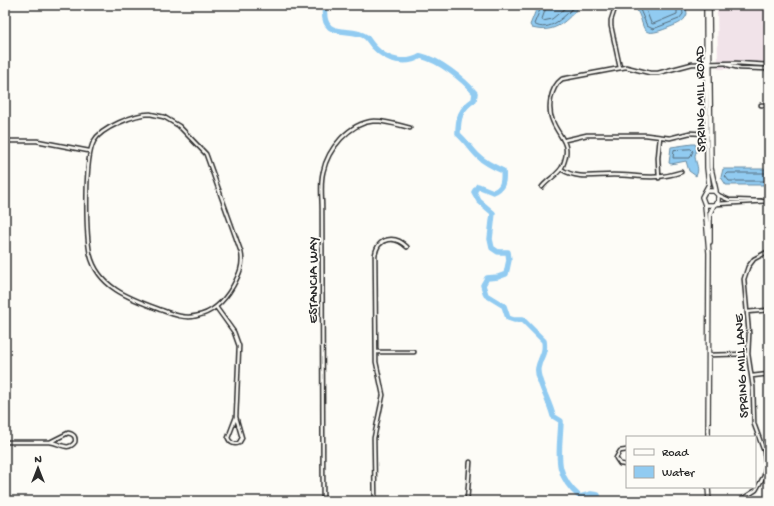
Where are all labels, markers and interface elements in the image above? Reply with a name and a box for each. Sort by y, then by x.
street label: SPRING MILL ROAD [692,45,711,152]
street label: ESTANCIA WAY [306,236,323,324]
street label: SPRING MILL LANE [731,312,754,418]
legend [626,436,756,488]
text: Road [662,447,689,461]
north arrow [18,448,58,488]
text: N [34,454,42,466]
text: Water [662,467,696,481]

